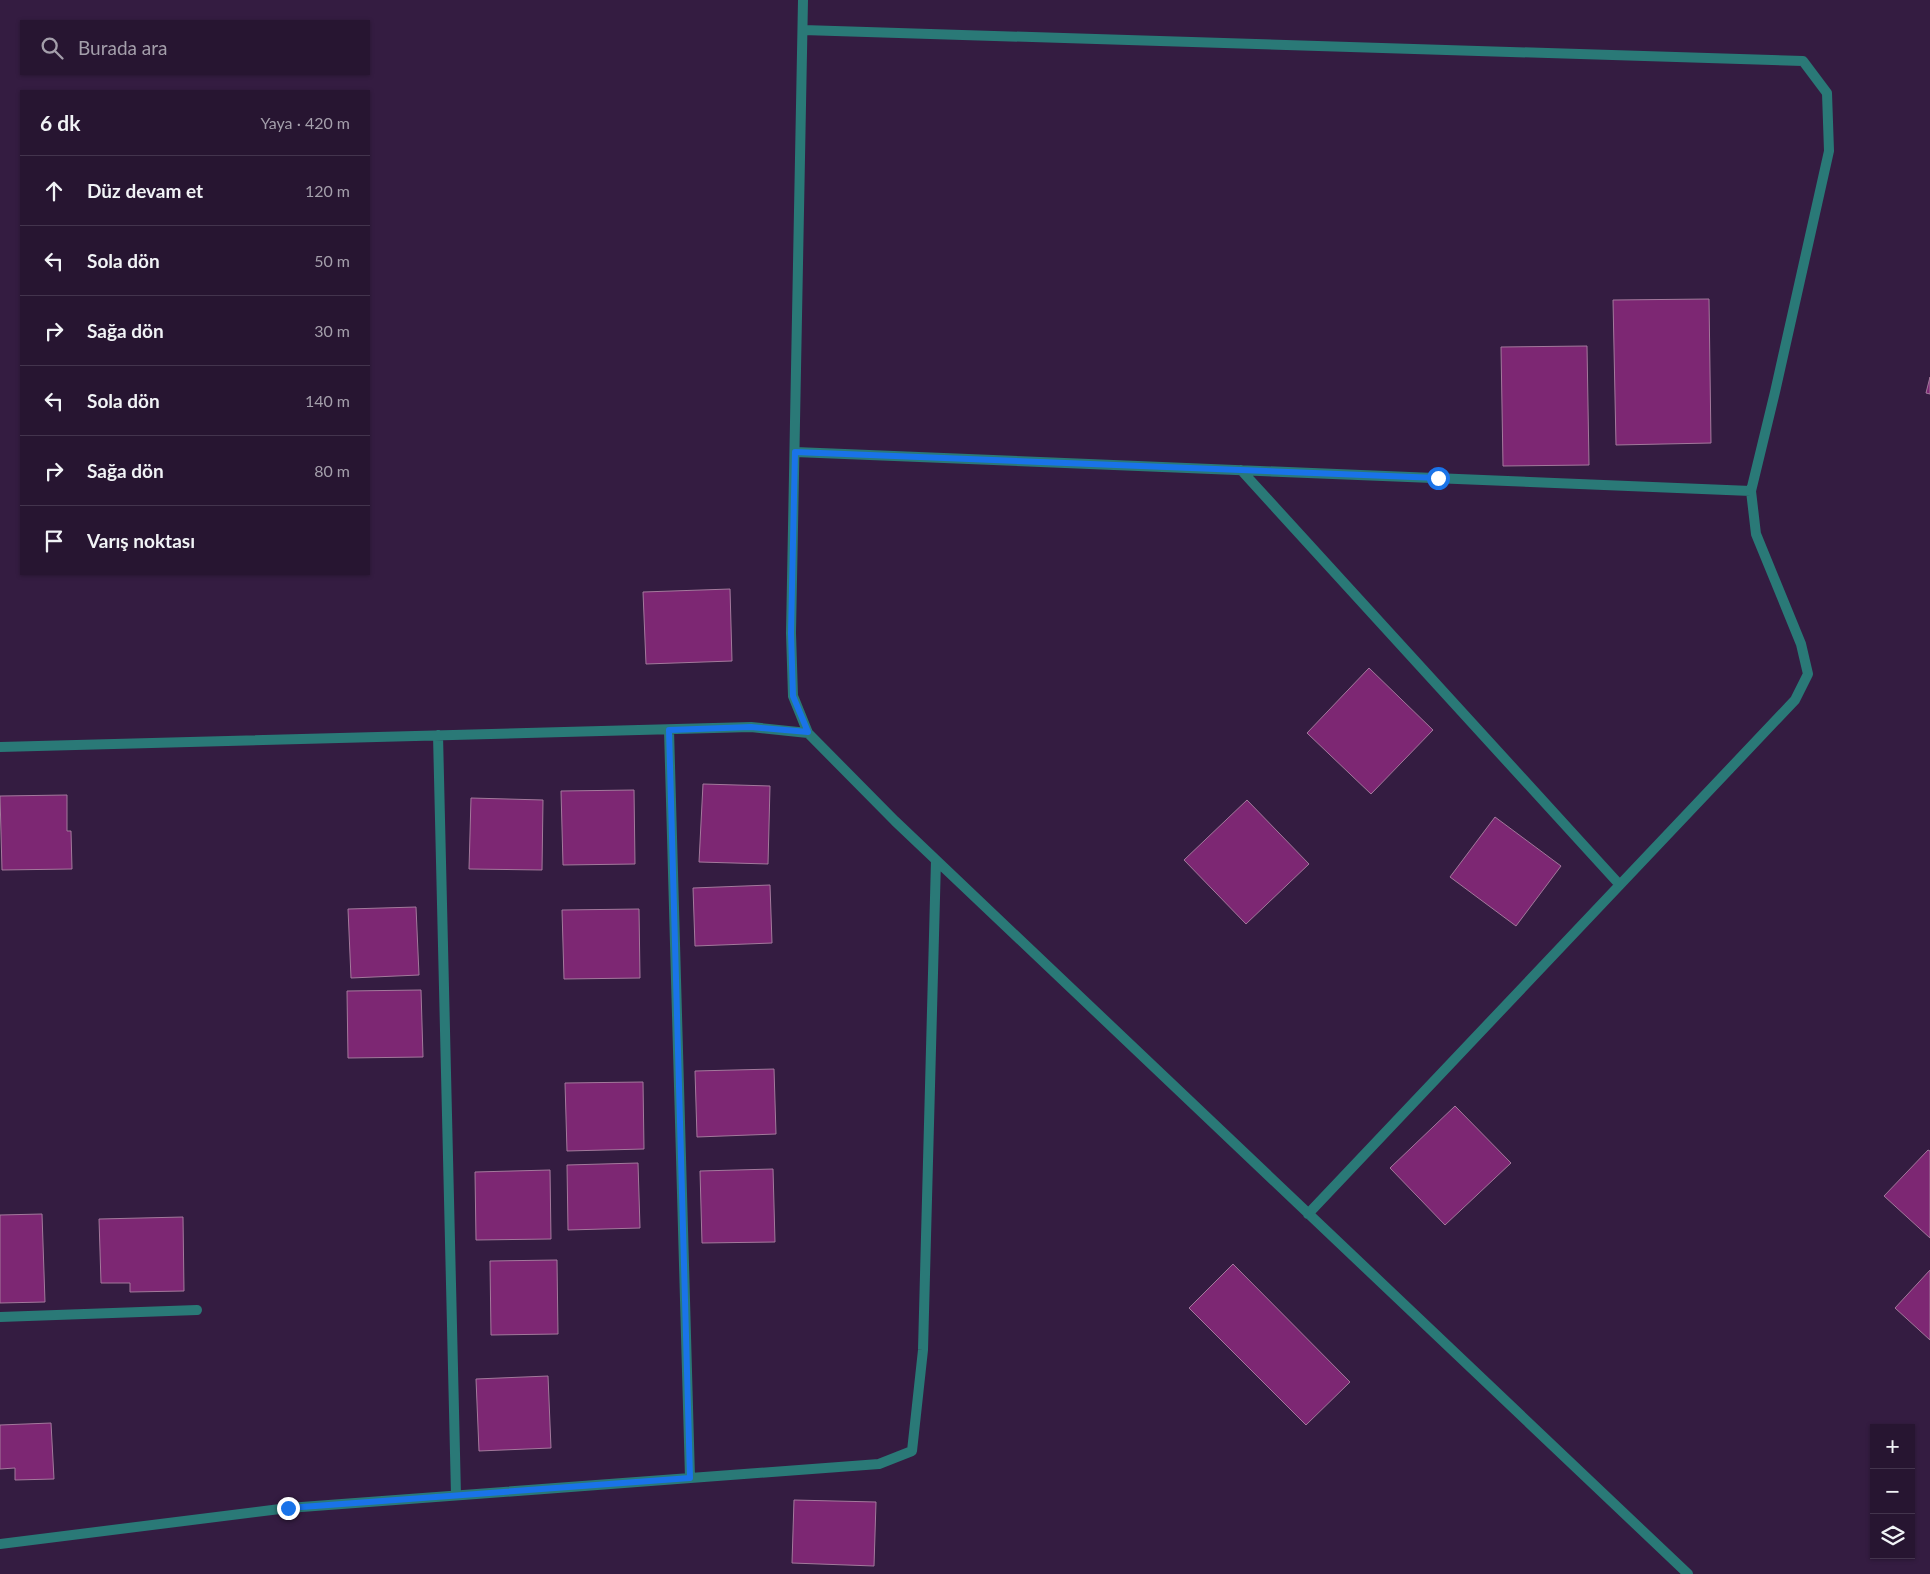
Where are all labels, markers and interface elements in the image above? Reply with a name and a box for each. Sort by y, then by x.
search box [20,20,370,75]
icon: search [38,34,66,62]
text: Burada ara [78,36,167,59]
text: 6 dk [40,110,80,135]
text: Yaya · 420 m [261,113,350,132]
icon: ahead [40,177,68,205]
text: Düz devam et [87,179,203,202]
text: 120 m [305,181,350,200]
icon: left [40,247,68,275]
text: Sola dön [87,249,160,272]
text: 50 m [314,251,350,270]
icon: right [40,317,68,345]
text: Sağa dön [87,319,164,342]
text: 30 m [314,321,350,340]
icon: left [40,387,68,415]
text: Sola dön [87,389,160,412]
text: 140 m [305,391,350,410]
icon: right [40,457,68,485]
text: Sağa dön [87,459,164,482]
text: 80 m [314,461,350,480]
route start [1427,467,1450,490]
icon: arrive [40,527,68,555]
text: Varış noktası [87,529,195,552]
map controls [1870,1424,1915,1559]
button: + [1870,1424,1915,1469]
button: − [1870,1469,1915,1514]
route end [277,1497,300,1520]
button: layers [1870,1514,1915,1559]

